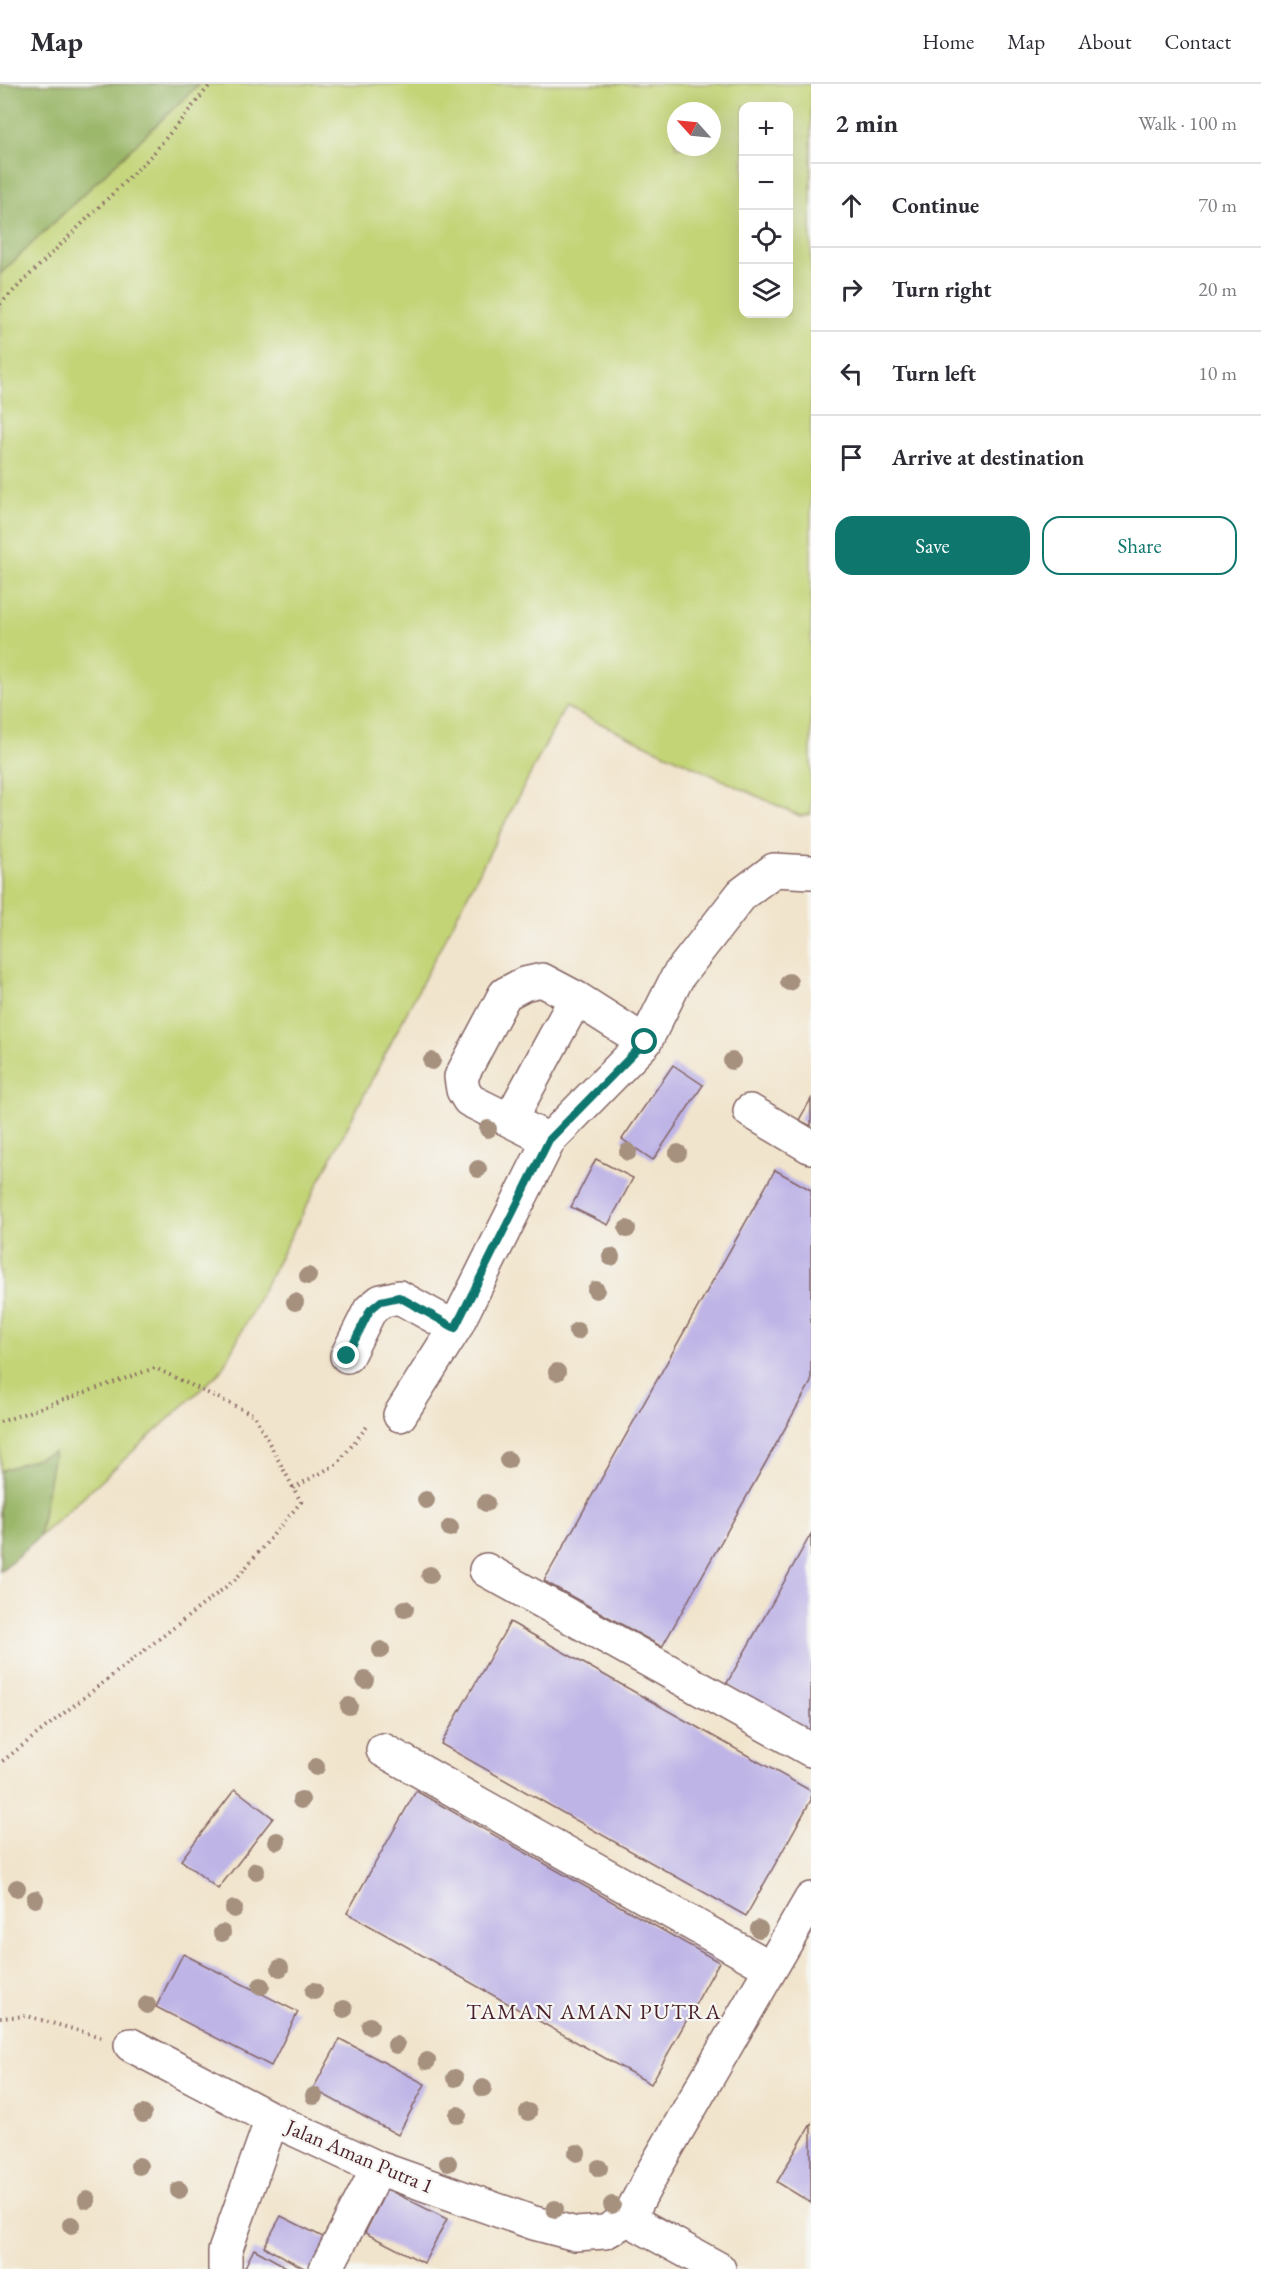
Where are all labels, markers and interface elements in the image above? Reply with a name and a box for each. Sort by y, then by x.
text: Map [30,23,83,59]
text: Home [922,28,974,55]
text: Map [1007,28,1045,55]
text: About [1078,28,1131,55]
text: Contact [1164,28,1231,55]
north arrow [667,102,721,156]
map controls [739,102,793,318]
button: + [739,102,793,156]
text: 2 min [835,106,898,140]
text: Walk · 100 m [1138,110,1237,136]
button: − [739,156,793,210]
icon: ahead [835,189,868,222]
text: Continue [892,191,979,220]
text: 70 m [1198,192,1237,218]
button: locate [739,210,793,264]
button: layers [739,264,793,318]
icon: right [835,273,868,306]
text: Turn right [892,275,991,304]
text: 20 m [1198,276,1237,302]
icon: left [835,357,868,390]
text: Turn left [892,359,976,388]
text: 10 m [1198,360,1237,386]
icon: arrive [835,441,868,474]
text: Arrive at destination [892,443,1084,472]
button: Save [835,516,1030,575]
button: Share [1042,516,1237,575]
route start [631,1028,657,1054]
route end [333,1342,359,1368]
district label: TAMAN AMAN PUTRA [466,1997,722,2026]
street label: Jalan Aman Putra 1 [280,2112,438,2199]

